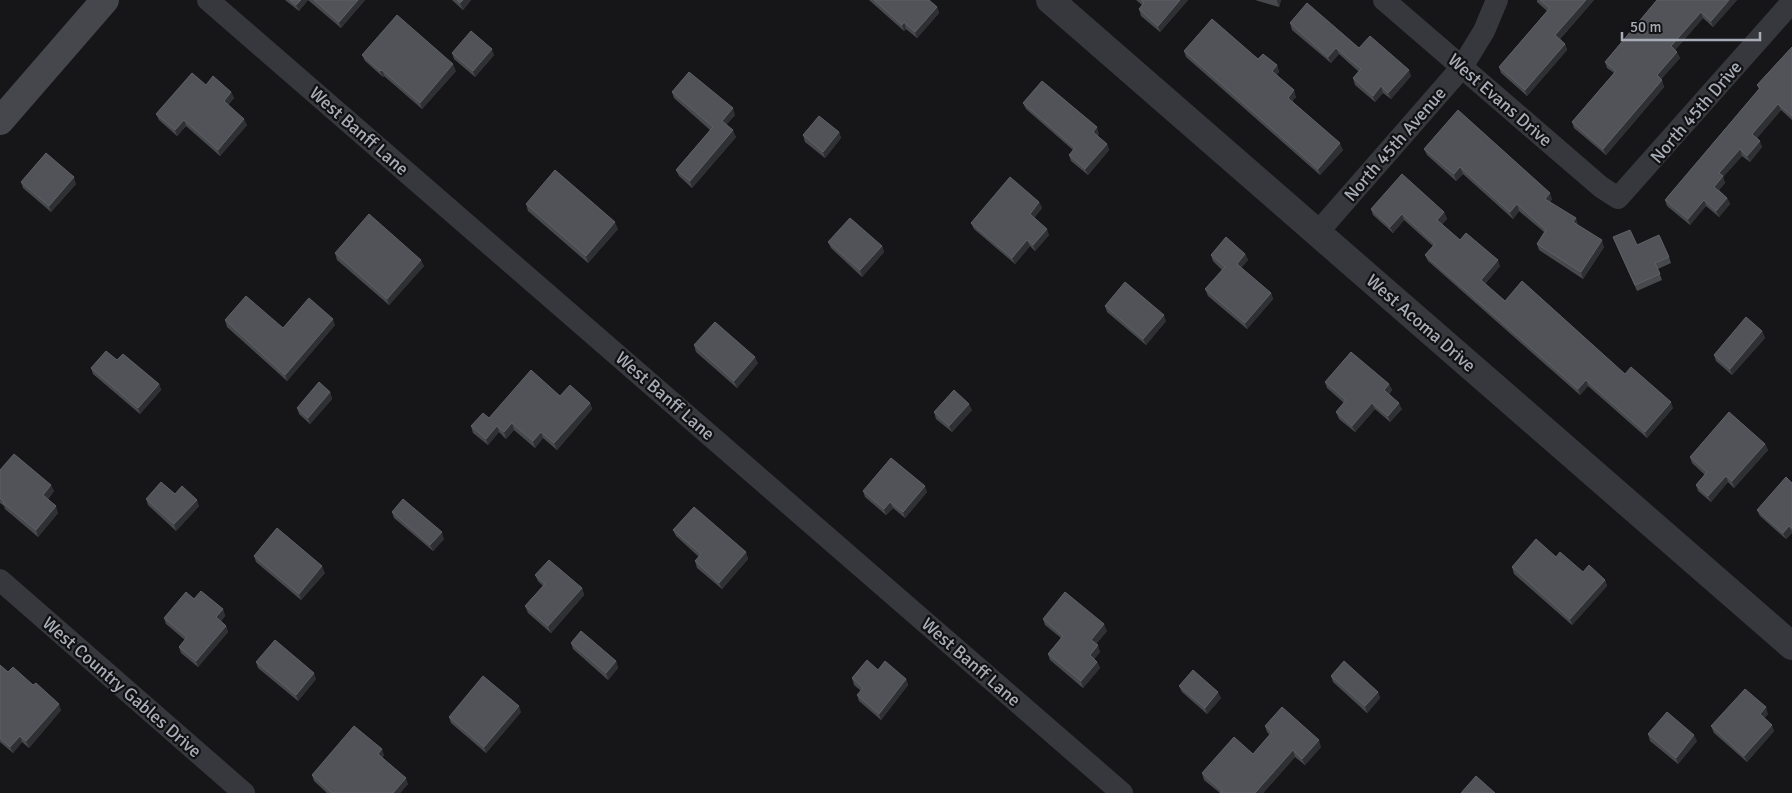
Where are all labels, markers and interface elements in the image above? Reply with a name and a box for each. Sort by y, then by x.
scale bar [1622,10,1760,42]
text: 50 m [1630,18,1661,36]
street label: West Evans Drive [1443,49,1557,151]
street label: North 45th Drive [1646,56,1746,168]
street label: West Banff Lane [305,82,413,180]
street label: North 45th Avenue [1339,82,1451,206]
street label: West Acoma Drive [1362,269,1480,377]
street label: West Banff Lane [611,347,719,445]
street label: West Country Gables Drive [38,612,206,762]
street label: West Banff Lane [917,613,1025,711]

